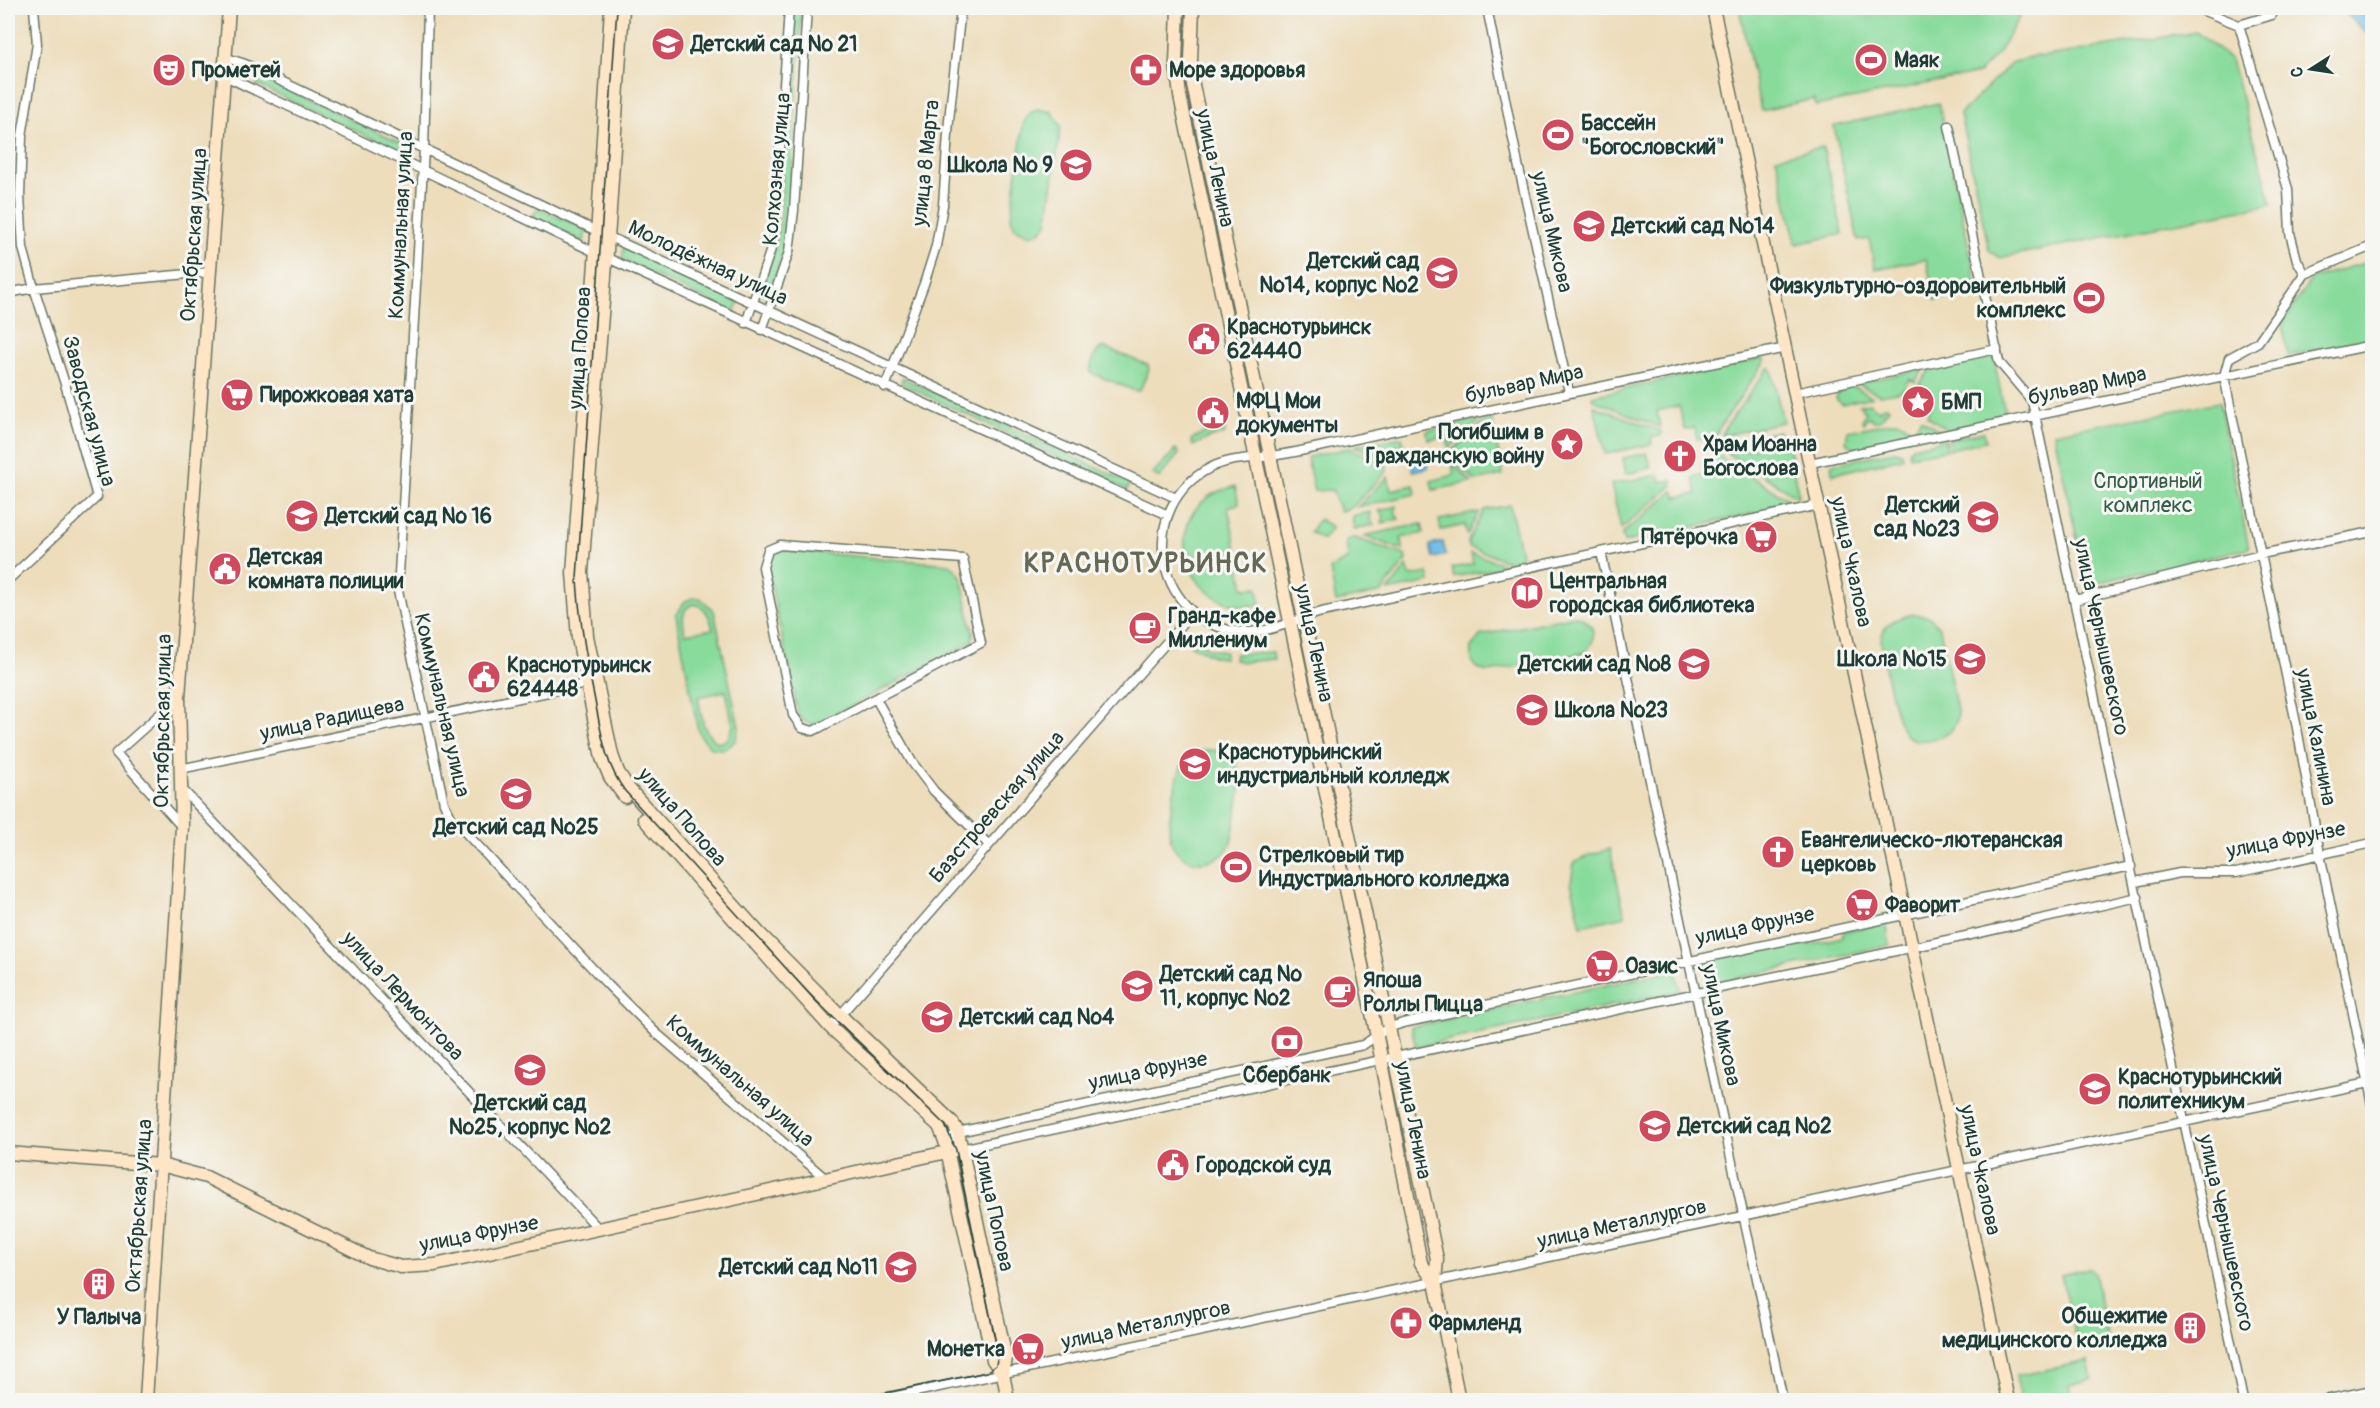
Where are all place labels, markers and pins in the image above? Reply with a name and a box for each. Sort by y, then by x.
school or university icon: Детский сад № 21 [650,26,686,62]
place label: Детский сад № 21 [689,31,858,58]
sports icon: Маяк [1853,42,1889,78]
place label: Маяк [1894,47,1940,74]
theatre icon: Прометей [151,52,187,88]
pharmacy icon: Море здоровья [1128,52,1164,88]
place label: Прометей [192,57,281,84]
place label: Море здоровья [1169,57,1305,84]
place label: Бассейн "Богословский" [1581,110,1725,161]
sports icon: Бассейн "Богословский" [1540,117,1576,153]
school or university icon: Школа № 9 [1058,147,1094,183]
place label: Школа № 9 [946,152,1053,179]
school or university icon: Детский сад №14 [1571,208,1607,244]
place label: Детский сад №14 [1610,213,1775,240]
place label: Детский сад №14, корпус №2 [1259,248,1419,299]
school or university icon: Детский сад №14, корпус №2 [1424,255,1460,291]
place label: Физкультурно-оздоровительный комплекс [1769,273,2066,324]
sports icon: Физкультурно-оздоровительный комплекс [2071,280,2107,316]
place label: Краснотурьинск 624440 [1227,314,1372,365]
public building icon: Краснотурьинск 624440 [1186,321,1222,357]
supermarket icon: Пирожковая хата [219,377,255,413]
place label: Пирожковая хата [260,382,414,409]
place icon: БМП [1900,384,1936,420]
place label: МФЦ Мои документы [1235,388,1338,439]
place label: БМП [1941,389,1982,416]
public building icon: МФЦ Мои документы [1195,395,1231,431]
place label: Погибшим в Гражданскую войну [1365,419,1544,470]
place icon: Погибшим в Гражданскую войну [1549,426,1585,462]
place label: Храм Иоанна Богослова [1703,431,1817,482]
church icon: Храм Иоанна Богослова [1662,438,1698,474]
place label: Детский сад №23 [1873,492,1960,543]
school or university icon: Детский сад № 16 [284,498,320,534]
school or university icon: Детский сад №23 [1965,499,2001,535]
place label: Детский сад № 16 [323,503,492,530]
supermarket icon: Пятёрочка [1743,519,1779,555]
place label: Пятёрочка [1641,524,1738,551]
place label: Детская комната полиции [246,544,404,595]
public building icon: Детская комната полиции [207,551,243,587]
place label: Центральная городская библиотека [1549,568,1755,619]
library icon: Центральная городская библиотека [1509,575,1545,611]
place label: Гранд-кафе Миллениум [1168,603,1276,654]
cafe icon: Гранд-кафе Миллениум [1127,610,1163,646]
school or university icon: Школа №15 [1952,641,1988,677]
school or university icon: Детский сад №8 [1676,646,1712,682]
place label: Школа №15 [1836,646,1947,673]
place label: Детский сад №8 [1516,651,1671,678]
place label: Краснотурьинск 624448 [507,652,652,703]
public building icon: Краснотурьинск 624448 [466,659,502,695]
school or university icon: Школа №23 [1514,692,1550,728]
place label: Школа №23 [1554,697,1668,724]
place label: Краснотурьинский индустриальный колледж [1217,739,1450,790]
school or university icon: Краснотурьинский индустриальный колледж [1177,746,1213,782]
school or university icon: Детский сад №25 [498,776,534,812]
place label: Детский сад №25 [431,814,599,841]
place label: Евангелическо-лютеранская церковь [1801,827,2063,878]
church icon: Евангелическо-лютеранская церковь [1760,834,1796,870]
place label: Стрелковый тир Индустриального колледжа [1259,842,1509,893]
sports icon: Стрелковый тир Индустриального колледжа [1218,849,1254,885]
supermarket icon: Фаворит [1844,887,1880,923]
place label: Фаворит [1884,892,1961,919]
supermarket icon: Оазис [1584,948,1620,984]
place label: Оазис [1625,953,1679,980]
place label: Детский сад № 11, корпус №2 [1158,961,1303,1012]
place label: Япоша Роллы Пицца [1363,967,1483,1018]
school or university icon: Детский сад № 11, корпус №2 [1119,968,1155,1004]
cafe icon: Япоша Роллы Пицца [1322,974,1358,1010]
school or university icon: Детский сад №4 [919,999,955,1035]
place label: Детский сад №4 [958,1004,1115,1031]
bank icon: Сбербанк [1269,1024,1305,1060]
school or university icon: Детский сад №25, корпус №2 [512,1052,548,1088]
place label: Сбербанк [1243,1062,1331,1089]
place label: Краснотурьинский политехникум [2118,1064,2282,1115]
school or university icon: Краснотурьинский политехникум [2077,1071,2113,1107]
place label: Детский сад №25, корпус №2 [449,1090,612,1141]
school or university icon: Детский сад №2 [1637,1108,1673,1144]
place label: Детский сад №2 [1676,1113,1832,1140]
public building icon: Городской суд [1155,1147,1191,1183]
place label: Городской суд [1196,1152,1331,1179]
school or university icon: Детский сад №11 [883,1249,919,1285]
place label: Детский сад №11 [718,1254,878,1281]
building icon: У Палыча [81,1266,117,1302]
place label: Общежитие медицинского колледжа [1942,1303,2168,1354]
place label: У Палыча [57,1304,141,1331]
pharmacy icon: Фармленд [1388,1305,1424,1341]
place label: Фармленд [1428,1310,1521,1337]
building icon: Общежитие медицинского колледжа [2172,1310,2208,1346]
supermarket icon: Монетка [1010,1331,1046,1367]
place label: Монетка [927,1336,1005,1363]

